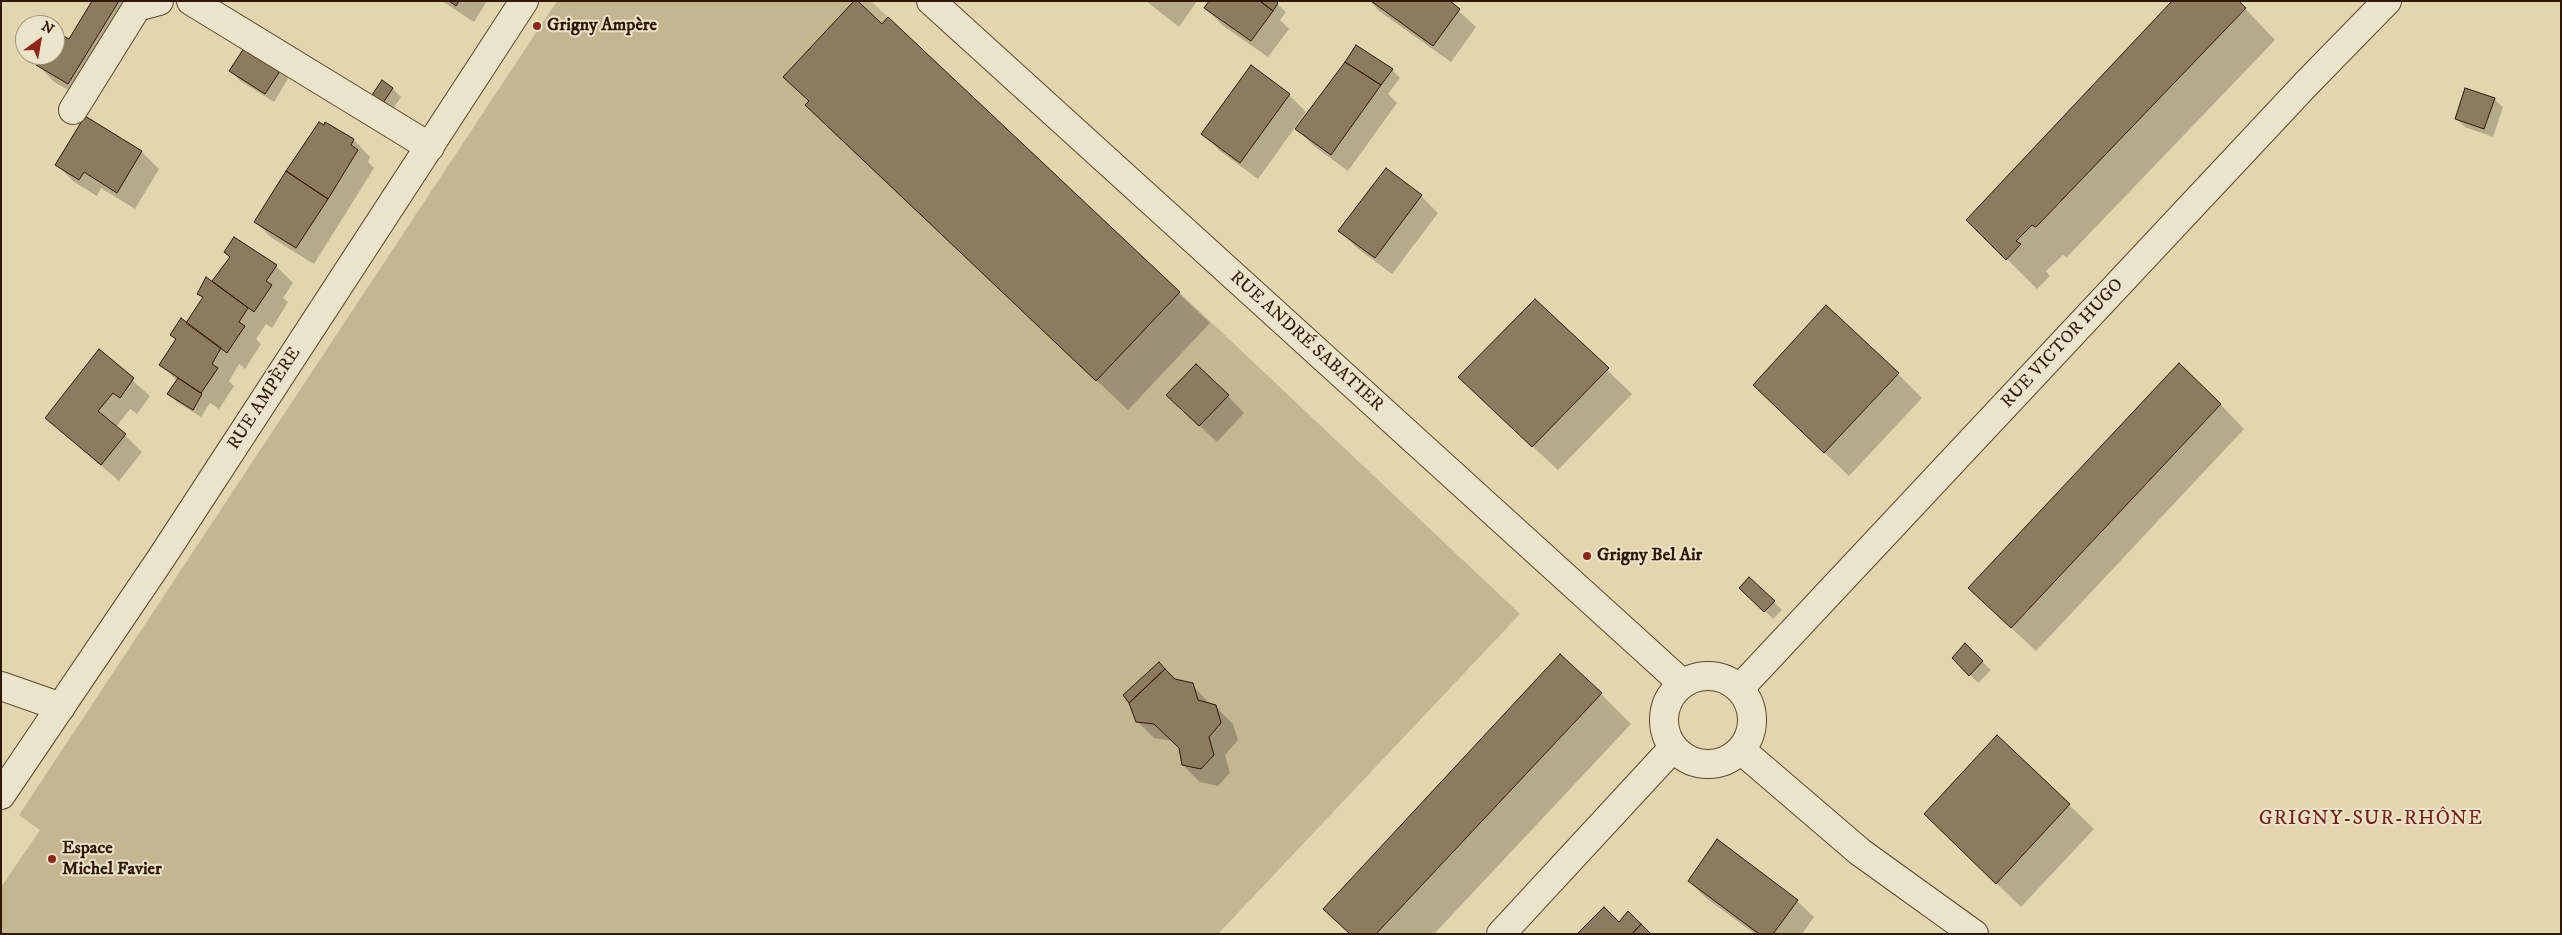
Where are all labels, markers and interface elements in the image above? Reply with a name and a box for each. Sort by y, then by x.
north arrow [15,15,65,65]
place label: Grigny Ampère [547,15,657,37]
text: N [38,17,57,39]
marker: Grigny Ampère [531,20,543,32]
street label: RUE ANDRÉ SABATIER [1225,267,1387,417]
street label: RUE VICTOR HUGO [1997,275,2129,413]
street label: RUE AMPÈRE [224,344,306,454]
place label: Grigny Bel Air [1597,545,1702,567]
marker: Grigny Bel Air [1581,550,1593,562]
district label: GRIGNY-SUR-RHÔNE [2257,808,2485,832]
place label: Espace Michel Favier [62,838,162,881]
marker: Espace Michel Favier [46,853,58,865]

